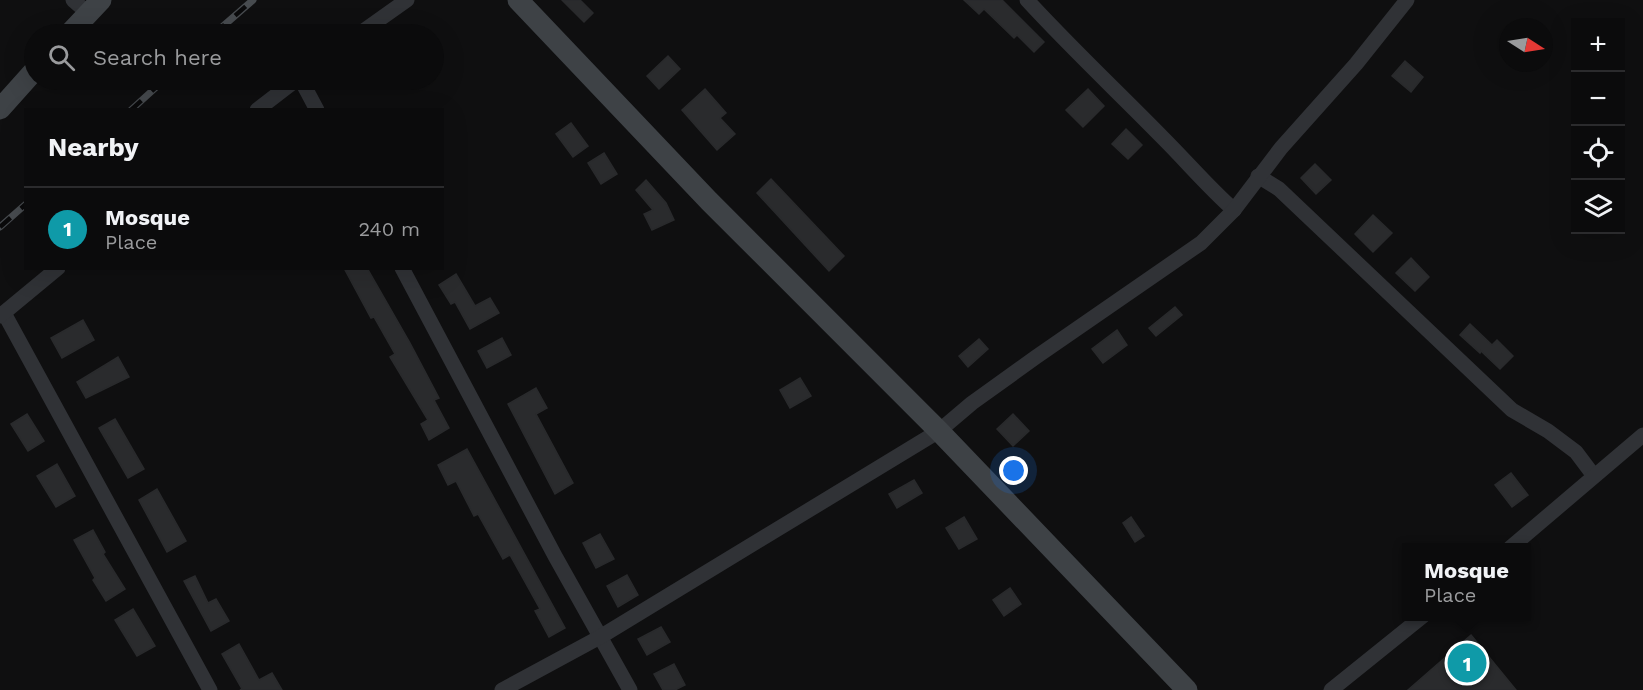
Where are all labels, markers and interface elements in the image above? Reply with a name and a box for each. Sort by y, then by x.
north arrow [1499,18,1553,72]
map controls [1571,18,1625,234]
button: + [1571,18,1625,72]
search box [24,24,444,90]
icon: search [45,41,78,74]
text: Search here [93,45,222,70]
button: − [1571,72,1625,126]
button: locate [1571,126,1625,180]
text: Nearby [48,132,139,162]
button: layers [1571,180,1625,234]
text: Mosque [105,205,190,230]
text: 1 [63,217,72,241]
text: 240 m [358,217,420,241]
text: Place [105,230,157,254]
your location [999,456,1028,485]
popup [1402,543,1531,621]
text: Mosque [1424,558,1509,583]
text: Place [1424,583,1476,607]
pin: 1 [1448,640,1486,686]

